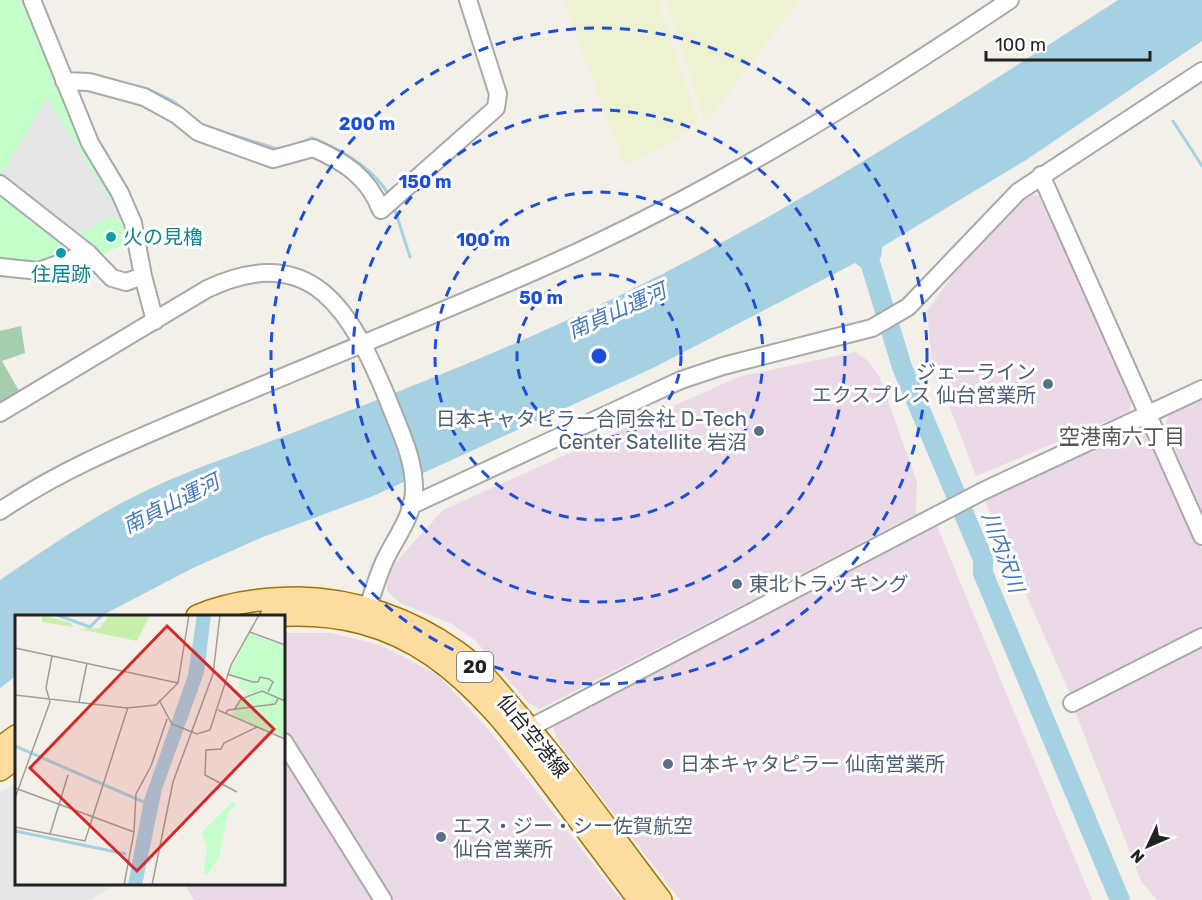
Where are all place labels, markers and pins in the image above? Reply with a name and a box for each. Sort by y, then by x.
place label: 火の見櫓 [123,225,203,249]
marker: 火の見櫓 [104,230,118,244]
marker: 住居跡 [54,246,68,260]
place label: 住居跡 [31,262,91,286]
centre of rings [589,346,609,366]
place label: ジェーライン エクスプレス 仙台営業所 [812,360,1036,407]
marker: ジェーライン エクスプレス 仙台営業所 [1041,377,1055,391]
place label: 日本キャタピラー合同会社 D-Tech Center Satellite 岩沼 [436,407,747,454]
marker: 日本キャタピラー合同会社 D-Tech Center Satellite 岩沼 [752,424,766,438]
place label: 東北トラッキング [749,572,908,596]
marker: 東北トラッキング [730,577,744,591]
place label: 日本キャタピラー 仙南営業所 [680,752,945,776]
marker: 日本キャタピラー 仙南営業所 [661,757,675,771]
place label: エス・ジー・シー佐賀航空 仙台営業所 [453,814,693,861]
marker: エス・ジー・シー佐賀航空 仙台営業所 [434,830,448,844]

